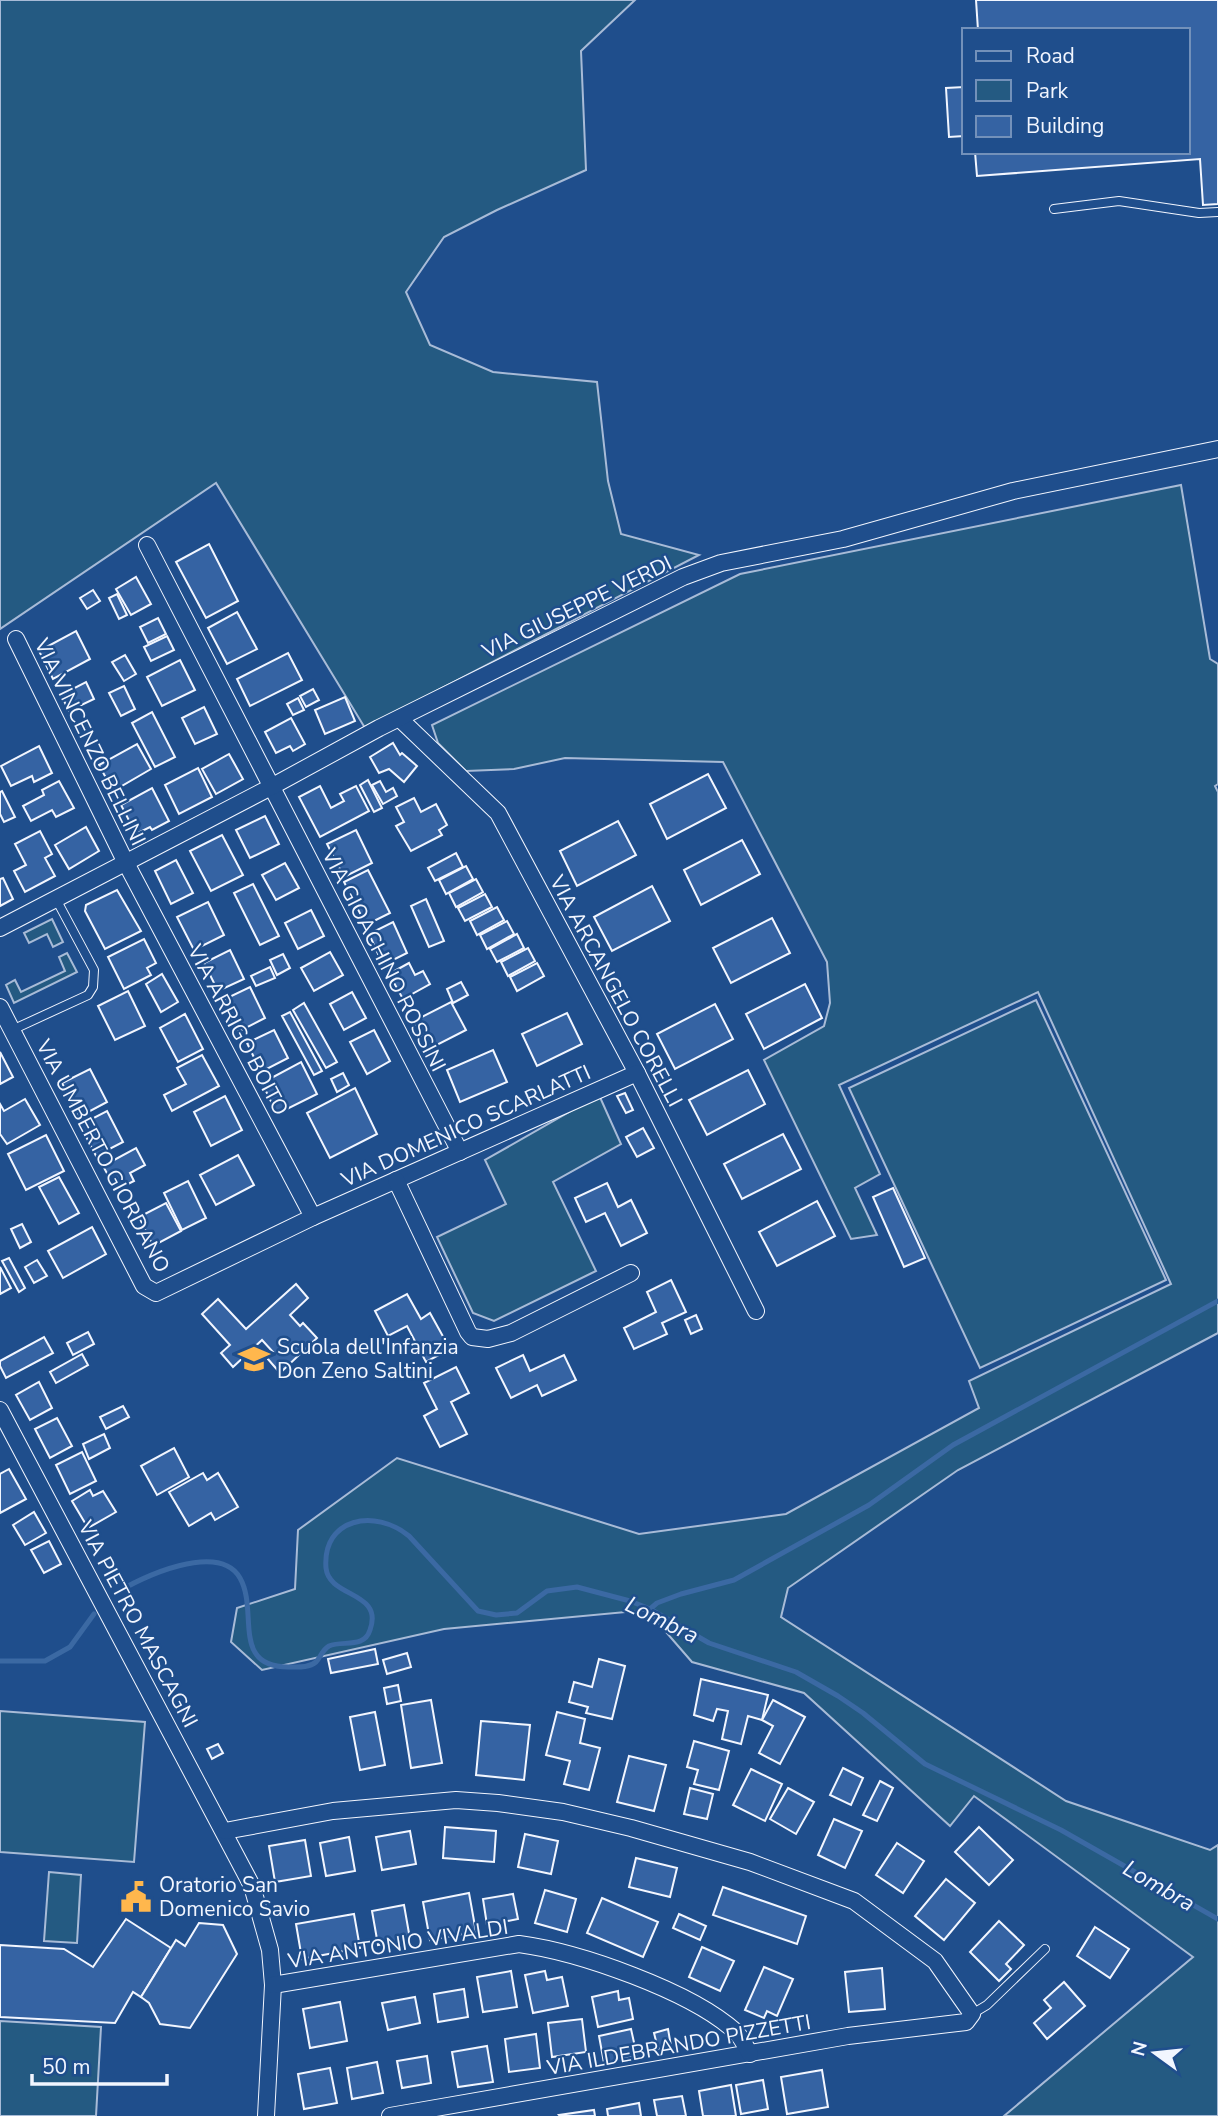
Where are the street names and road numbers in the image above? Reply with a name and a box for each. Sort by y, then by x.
street label: VIA GIUSEPPE VERDI [477,549,676,666]
street label: VIA VINCENZO BELLINI [27,633,152,850]
street label: VIA GIOACHINO ROSSINI [315,843,452,1076]
street label: VIA ARCANGELO CORELLI [543,870,689,1112]
street label: VIA ARRIGO BOITO [181,939,295,1120]
street label: VIA UMBERTO GIORDANO [29,1034,176,1277]
street label: VIA DOMENICO SCARLATTI [336,1058,595,1194]
street label: VIA PIETRO MASCAGNI [71,1515,204,1732]
street label: VIA ANTONIO VIVALDI [285,1913,510,1975]
street label: VIA ILDEBRANDO PIZZETTI [544,2008,813,2082]

